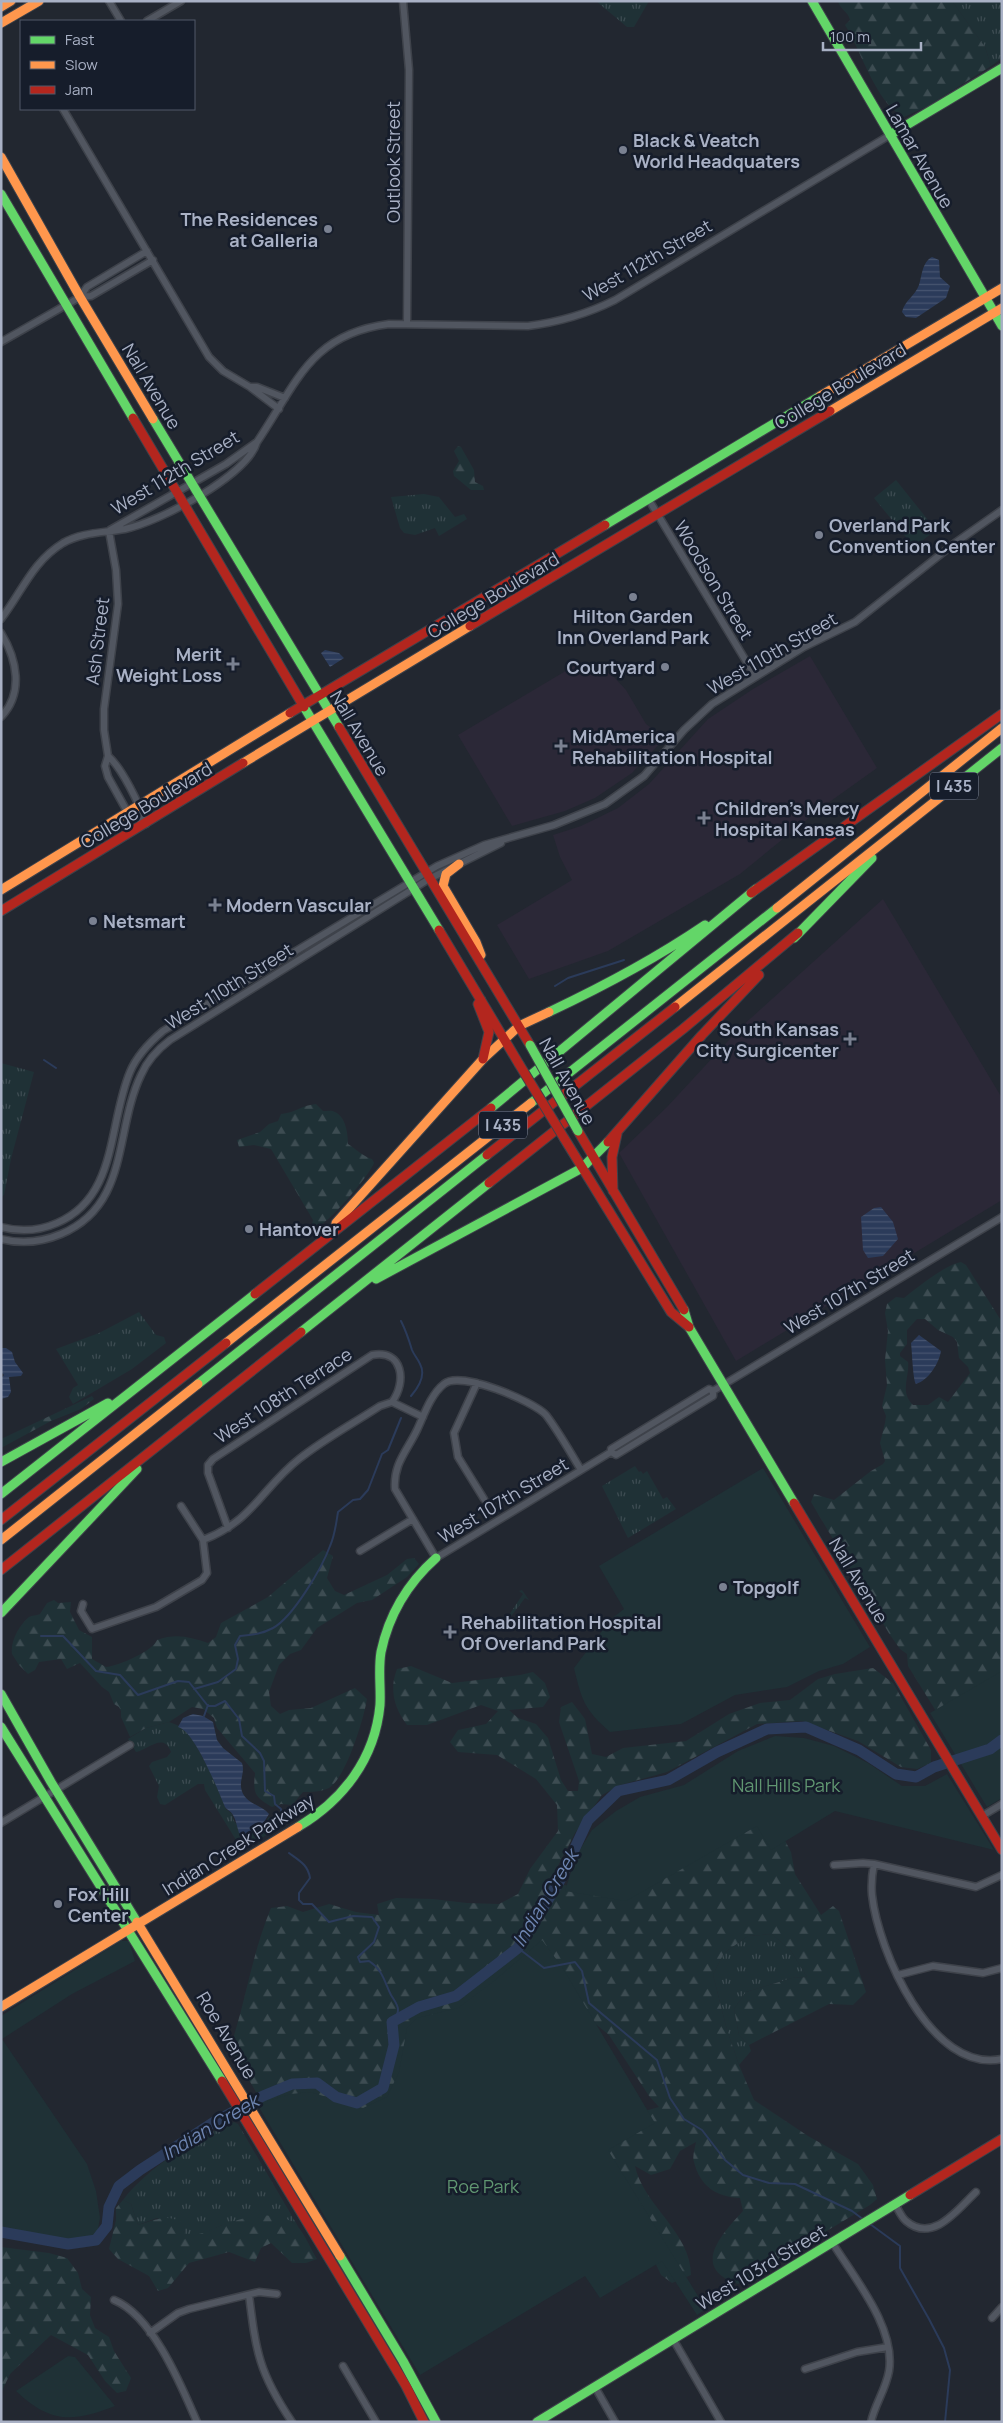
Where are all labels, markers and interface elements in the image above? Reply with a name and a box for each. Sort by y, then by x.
legend [20,20,195,110]
scale bar [823,20,920,52]
text: 100 m [830,26,870,47]
text: Fast [65,29,94,50]
text: Slow [65,54,98,75]
text: Jam [65,79,93,100]
street label: Lamar Avenue [881,100,959,212]
street label: Outlook Street [381,101,405,223]
place label: Black & Veatch World Headquaters [633,128,800,173]
marker: Black & Veatch World Headquaters [617,144,629,156]
place label: The Residences at Galleria [180,207,318,252]
street label: West 112th Street [578,213,716,307]
marker: The Residences at Galleria [322,223,334,235]
street label: College Boulevard [770,337,910,435]
street label: Nall Avenue [117,339,187,433]
street label: West 112th Street [107,424,243,520]
place label: Overland Park Convention Center [829,513,995,558]
street label: Woodson Street [669,516,759,644]
marker: Overland Park Convention Center [813,529,825,541]
street label: College Boulevard [423,546,563,644]
marker: Hilton Garden Inn Overland Park [627,591,639,603]
street label: Ash Street [80,596,114,686]
place label: Hilton Garden Inn Overland Park [557,604,710,649]
street label: West 110th Street [703,606,841,700]
place label: Merit Weight Loss [116,642,222,687]
place label: Courtyard [566,655,655,679]
marker: Merit Weight Loss [226,657,240,671]
marker: Courtyard [659,661,671,673]
street label: Nall Avenue [325,686,395,780]
place label: MidAmerica Rehabilitation Hospital [572,724,773,769]
marker: MidAmerica Rehabilitation Hospital [554,739,568,753]
street label: College Boulevard [76,756,216,854]
road number: I 435 [930,772,978,799]
place label: Children's Mercy Hospital Kansas [715,796,859,841]
marker: Children's Mercy Hospital Kansas [697,811,711,825]
place label: Modern Vascular [226,893,372,917]
marker: Modern Vascular [208,898,222,912]
place label: Netsmart [103,909,186,933]
marker: Netsmart [87,915,99,927]
street label: West 110th Street [161,937,297,1035]
place label: South Kansas City Surgicenter [696,1017,839,1062]
marker: South Kansas City Surgicenter [843,1032,857,1046]
street label: Nall Avenue [534,1033,602,1129]
road number: I 435 [479,1112,527,1138]
place label: Hantover [259,1217,339,1241]
marker: Hantover [243,1223,255,1235]
street label: West 107th Street [779,1243,919,1339]
street label: West 108th Terrace [210,1342,356,1448]
street label: West 107th Street [433,1452,573,1548]
street label: Nall Avenue [824,1533,894,1627]
place label: Topgolf [733,1575,799,1599]
marker: Topgolf [717,1581,729,1593]
place label: Rehabilitation Hospital Of Overland Park [461,1610,662,1655]
marker: Rehabilitation Hospital Of Overland Park [443,1625,457,1639]
park label: Nall Hills Park [732,1773,841,1797]
street label: Indian Creek Parkway [157,1787,319,1901]
water label: Indian Creek [506,1842,586,1951]
place label: Fox Hill Center [68,1882,130,1927]
marker: Fox Hill Center [52,1898,64,1910]
street label: Roe Avenue [192,1987,262,2083]
water label: Indian Creek [157,2086,266,2166]
park label: Roe Park [447,2174,520,2198]
street label: West 103rd Street [691,2219,831,2315]

